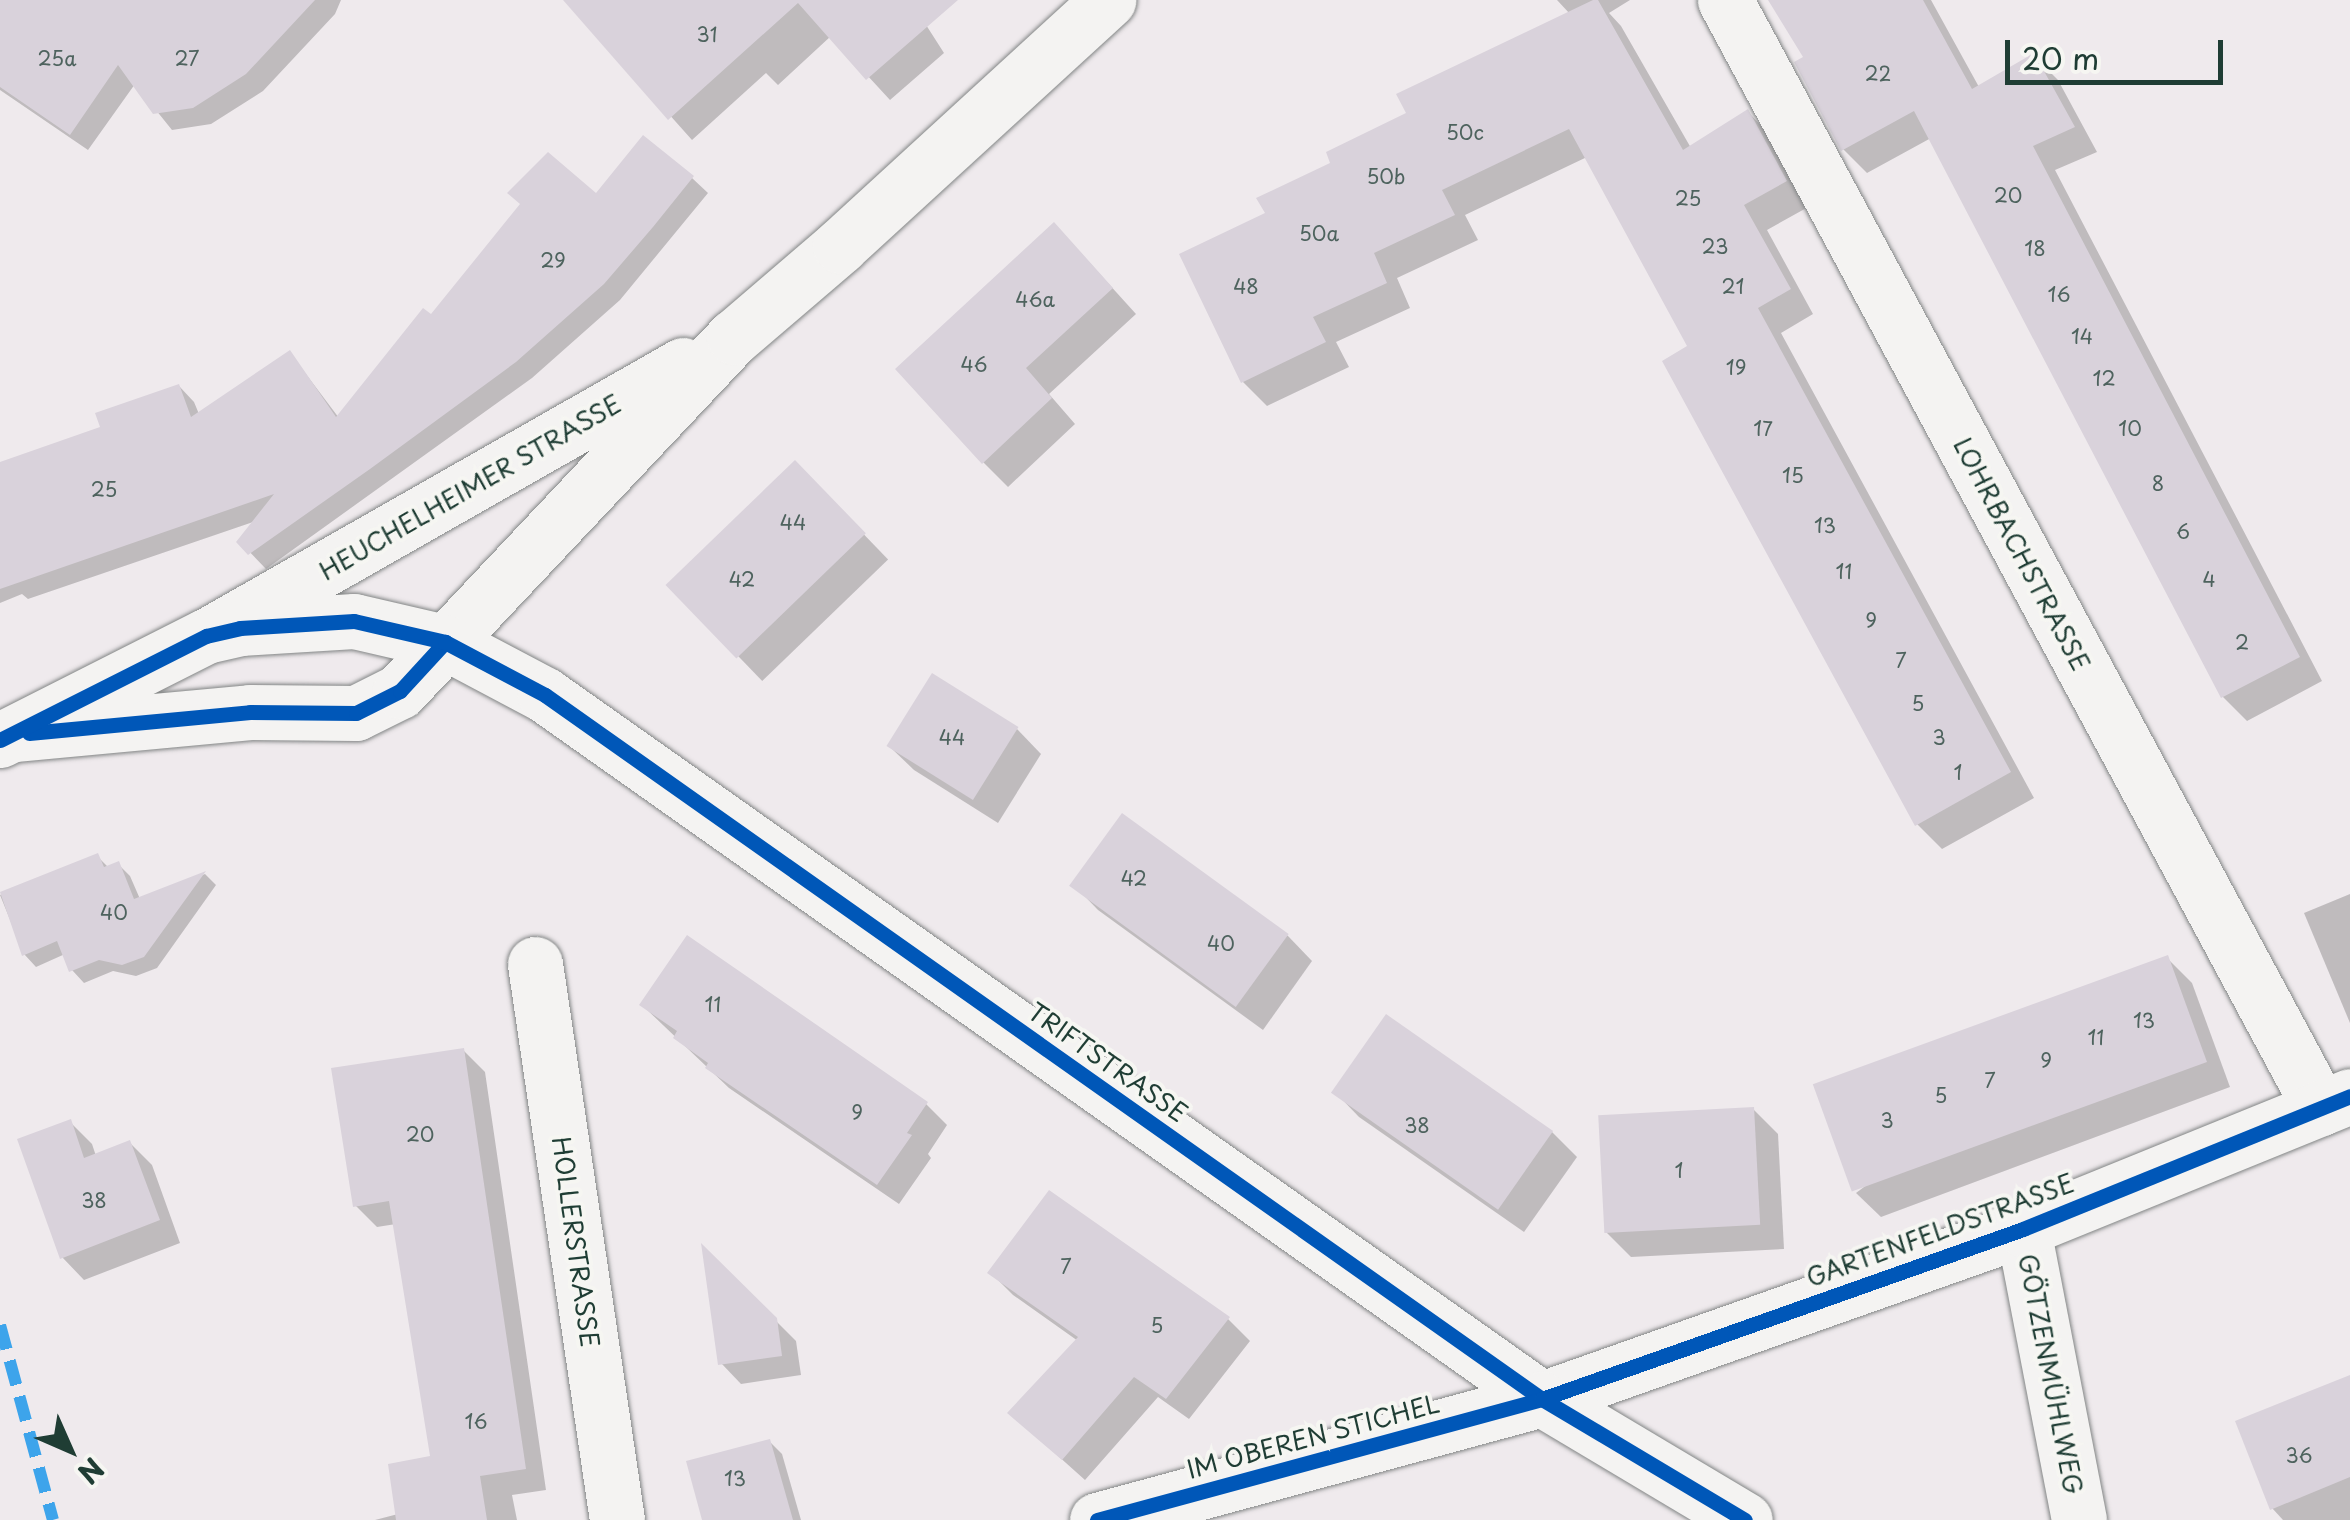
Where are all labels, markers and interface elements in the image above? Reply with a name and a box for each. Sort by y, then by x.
scale bar [2010,20,2228,82]
house number: 31 [697,22,717,46]
text: 20 m [2022,35,2099,80]
house number: 25a [38,46,76,70]
house number: 27 [175,46,199,70]
house number: 22 [1865,61,1891,85]
house number: 50c [1446,120,1484,144]
house number: 50b [1366,164,1406,188]
house number: 20 [1994,183,2022,207]
house number: 25 [1675,186,1701,210]
house number: 50a [1299,221,1339,245]
house number: 23 [1701,234,1729,258]
house number: 18 [2024,236,2046,260]
house number: 29 [540,248,566,272]
house number: 48 [1233,274,1259,298]
house number: 21 [1721,274,1745,298]
house number: 16 [2048,282,2070,306]
house number: 46a [1015,287,1055,311]
house number: 14 [2071,324,2093,348]
house number: 46 [960,352,988,376]
house number: 19 [1726,355,1746,379]
house number: 12 [2092,366,2116,390]
street label: HEUCHELHEIMER STRASSE [314,388,626,586]
house number: 17 [1753,416,1773,440]
house number: 10 [2118,416,2142,440]
street label: LOHRBACHSTRASSE [1948,432,2096,676]
house number: 15 [1782,463,1804,487]
house number: 8 [2152,471,2164,495]
house number: 25 [91,477,117,501]
house number: 44 [780,510,806,534]
house number: 13 [1814,513,1836,537]
house number: 6 [2176,519,2190,543]
house number: 11 [1836,559,1852,583]
house number: 42 [729,567,755,591]
house number: 4 [2202,567,2216,591]
house number: 9 [1865,608,1877,632]
house number: 2 [2235,630,2249,654]
house number: 7 [1895,648,1907,672]
house number: 5 [1912,691,1924,715]
house number: 44 [939,725,965,749]
house number: 3 [1932,725,1946,749]
house number: 1 [1954,760,1962,784]
house number: 42 [1121,866,1147,890]
house number: 40 [100,900,128,924]
house number: 40 [1207,931,1235,955]
house number: 11 [705,992,721,1016]
street label: TRIFTSTRASSE [1023,996,1193,1128]
house number: 13 [2133,1008,2155,1032]
house number: 11 [2088,1025,2104,1049]
house number: 9 [2040,1048,2052,1072]
house number: 7 [1984,1068,1996,1092]
house number: 5 [1935,1083,1947,1107]
house number: 9 [851,1100,863,1124]
house number: 3 [1880,1108,1894,1132]
house number: 38 [1404,1113,1430,1137]
house number: 20 [406,1122,434,1146]
street label: HOLLERSTRASSE [546,1135,606,1349]
house number: 1 [1675,1158,1683,1182]
street label: GARTENFELDSTRASSE [1802,1168,2078,1292]
house number: 38 [81,1188,107,1212]
street label: GÖTZENMÜHLWEG [2013,1251,2089,1497]
house number: 7 [1060,1254,1072,1278]
house number: 5 [1151,1313,1163,1337]
street label: IM OBEREN STICHEL [1183,1388,1443,1484]
north arrow [20,1400,120,1500]
house number: 16 [465,1409,487,1433]
house number: 36 [2285,1443,2313,1467]
text: N [69,1449,115,1495]
house number: 13 [724,1466,746,1490]

